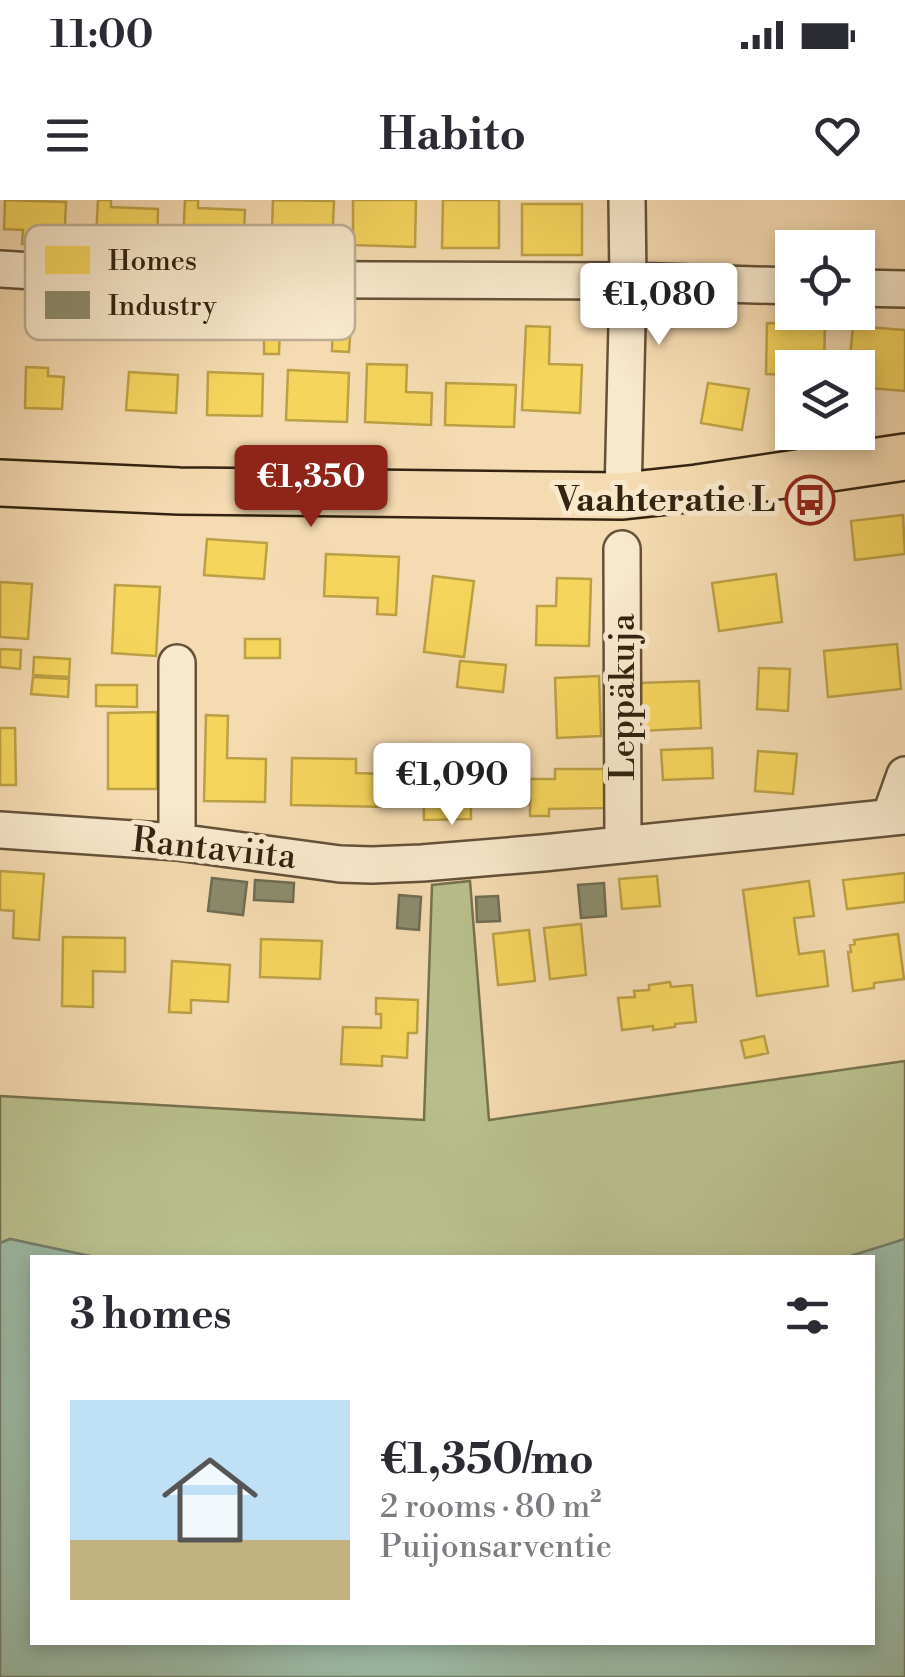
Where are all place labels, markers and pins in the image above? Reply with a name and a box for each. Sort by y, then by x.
pin: €1,080 [578,263,740,348]
pin: €1,350 [230,445,392,530]
bus stop icon: Vaahteratie L [784,474,836,526]
place label: Vaahteratie L [554,479,775,522]
pin: €1,090 [371,743,533,828]

